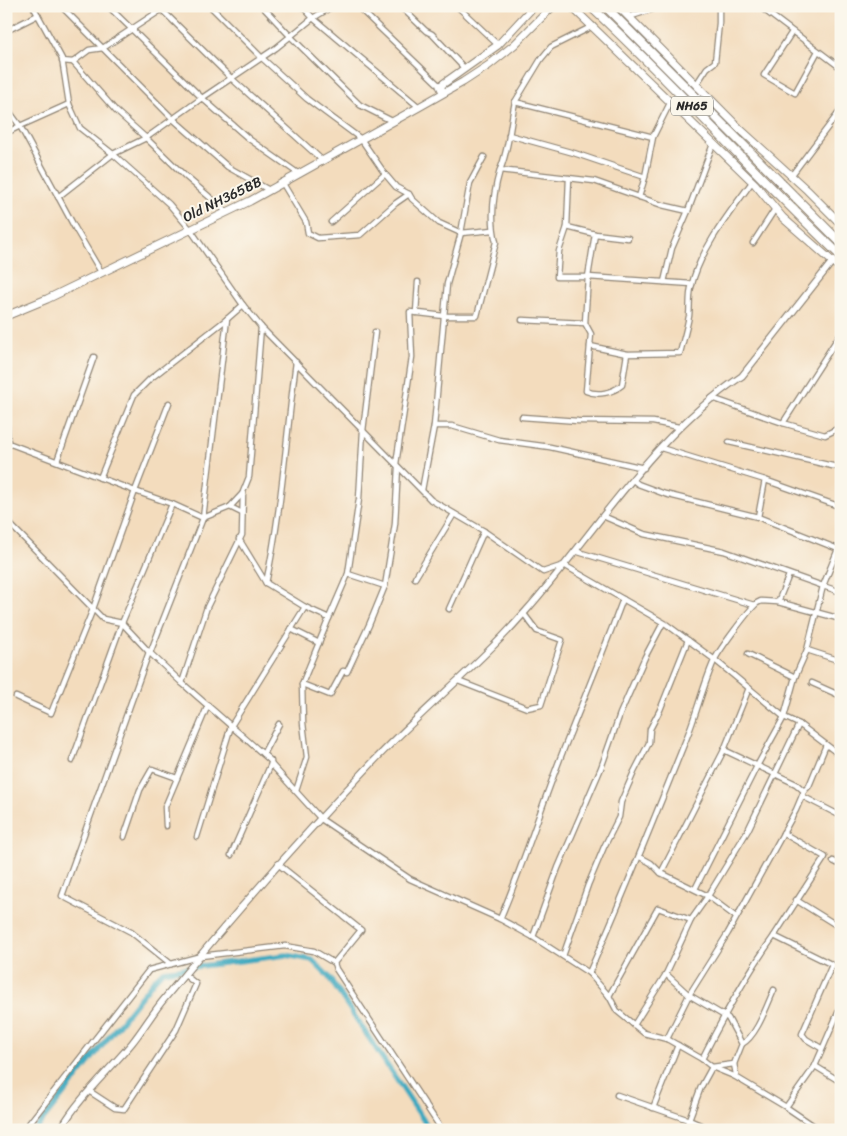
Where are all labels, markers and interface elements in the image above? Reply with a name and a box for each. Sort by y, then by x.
road number: NH65 [671,96,713,115]
street label: Old NH365BB [178,169,266,229]

